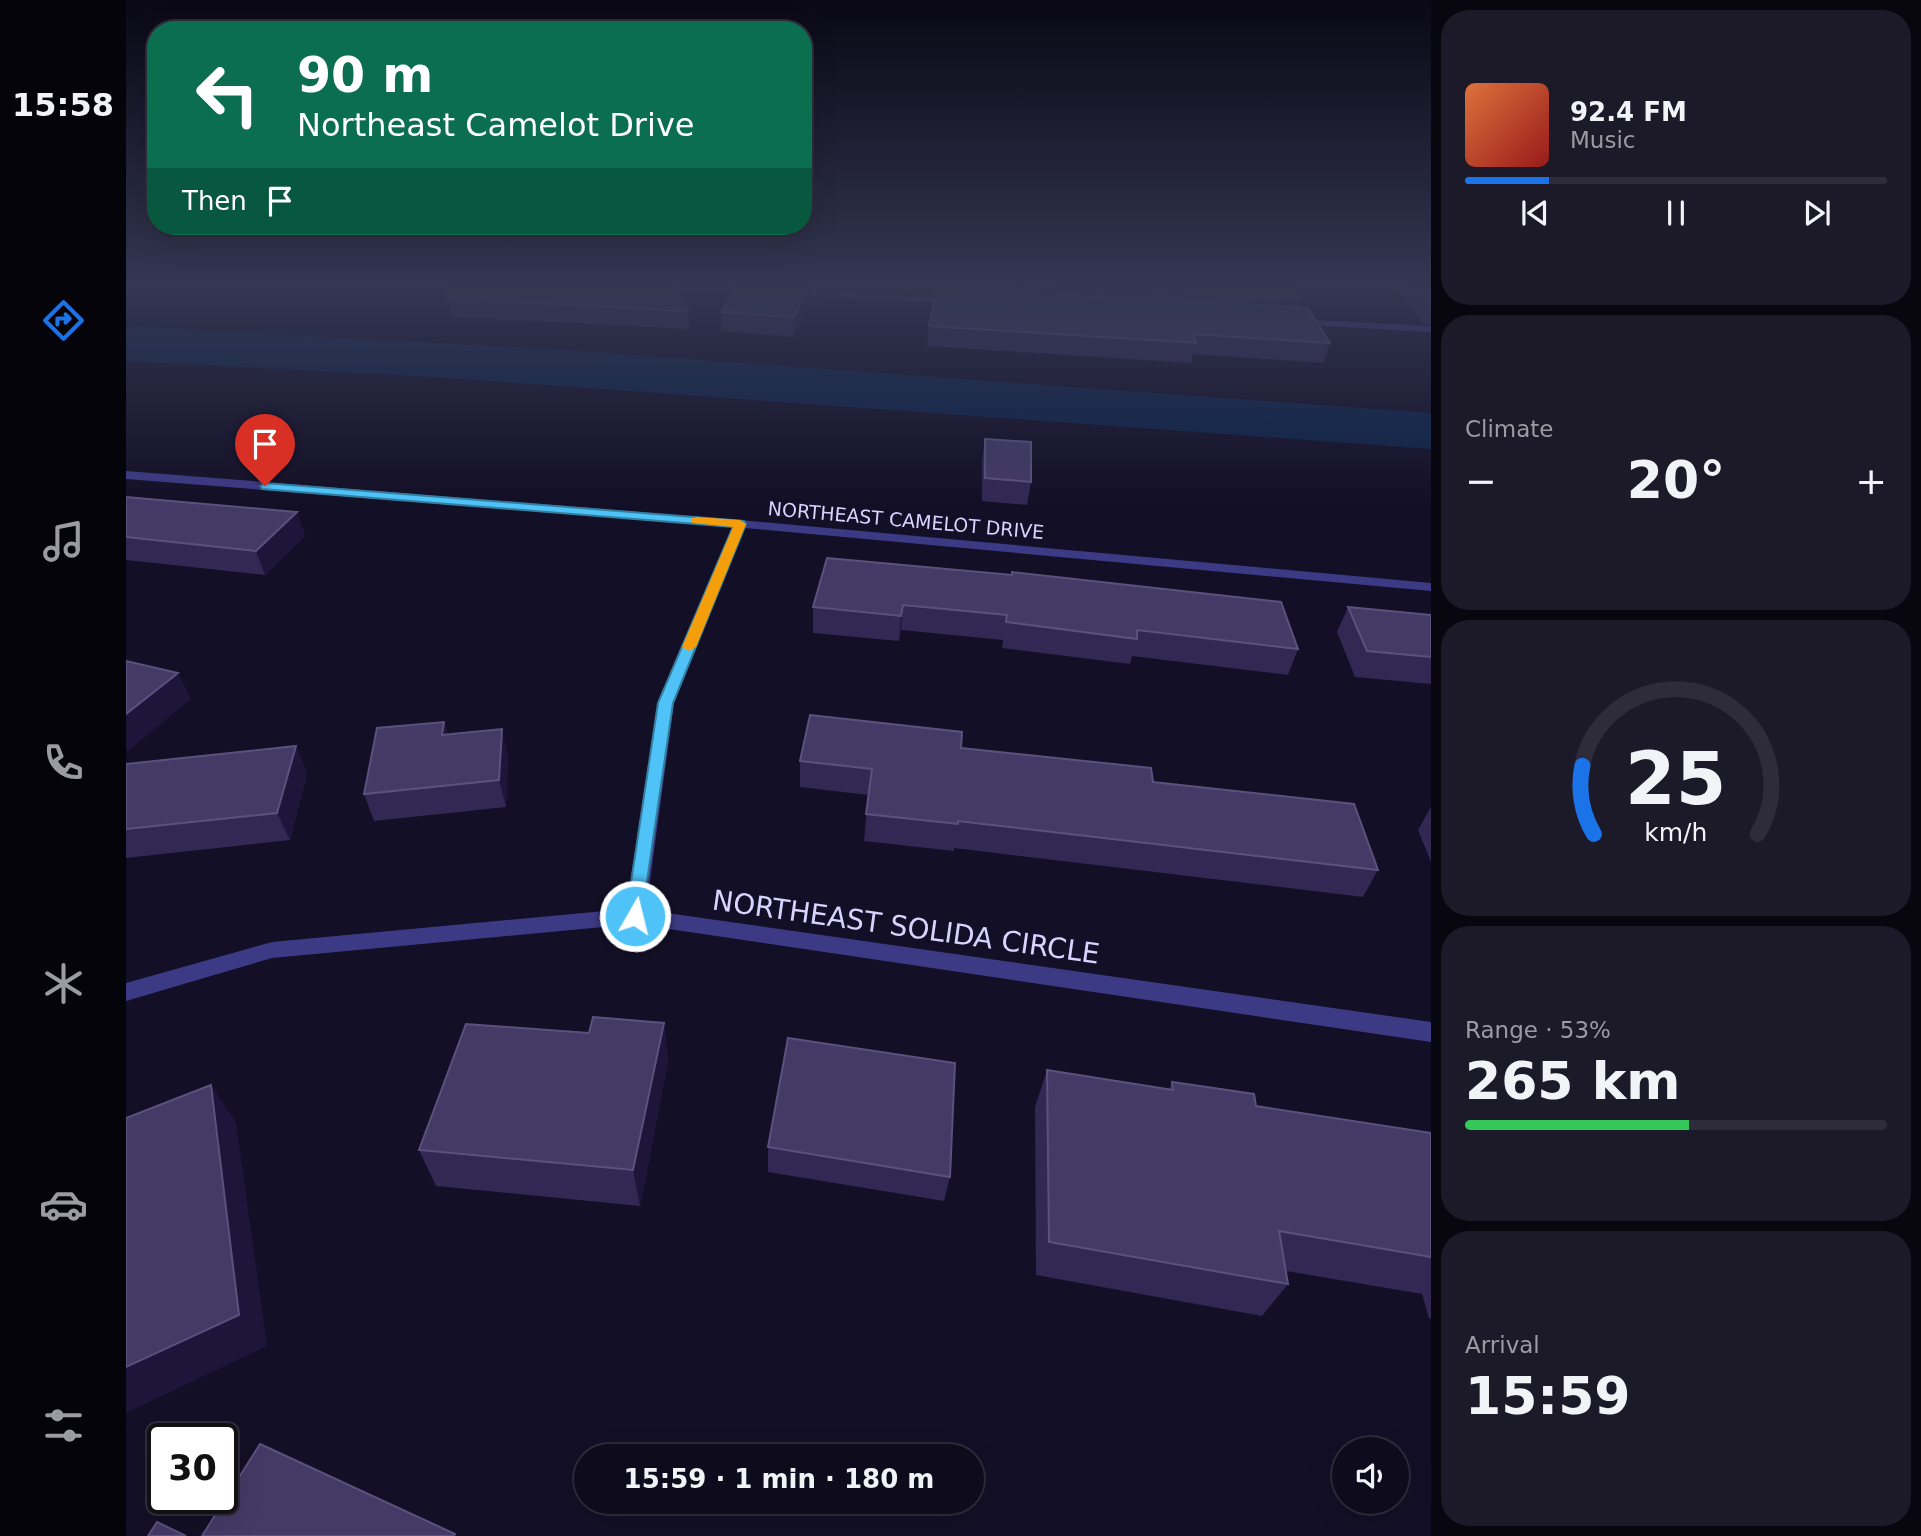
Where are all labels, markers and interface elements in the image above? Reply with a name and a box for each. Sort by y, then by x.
text: 90 m [297,47,433,104]
icon: left [182,49,273,140]
text: 15:58 [12,86,114,124]
text: 92.4 FM [1570,97,1687,127]
text: Northeast Camelot Drive [297,106,695,144]
text: Music [1570,127,1635,153]
icon: arrive [261,182,299,220]
text: Then [182,186,247,216]
icon: previous [1516,194,1554,232]
icon: pause [1657,194,1695,232]
icon: next [1798,194,1836,232]
icon: directions [39,296,88,345]
pin [235,414,295,486]
text: Climate [1465,416,1554,442]
icon: arrive [246,425,284,463]
text: 20° [1627,450,1725,510]
text: − [1465,459,1497,503]
text: + [1855,459,1887,503]
street label: NORTHEAST CAMELOT DRIVE [767,497,1045,543]
icon: music [39,517,88,566]
text: 25 [1625,736,1727,821]
icon: phone [39,738,88,787]
text: km/h [1644,818,1708,847]
position arrow [598,879,672,953]
street label: NORTHEAST SOLIDA CIRCLE [710,883,1102,971]
icon: climate [39,959,88,1008]
text: Range · 53% [1465,1017,1611,1043]
text: 265 km [1465,1051,1680,1111]
icon: car [39,1180,88,1229]
text: Arrival [1465,1332,1540,1358]
text: 15:59 [1465,1366,1631,1426]
icon: filters [39,1401,88,1450]
speed limit sign: 30 [147,1423,238,1514]
map controls [1332,1437,1409,1514]
button: sound [1332,1437,1409,1514]
text: 15:59 · 1 min · 180 m [624,1464,934,1494]

